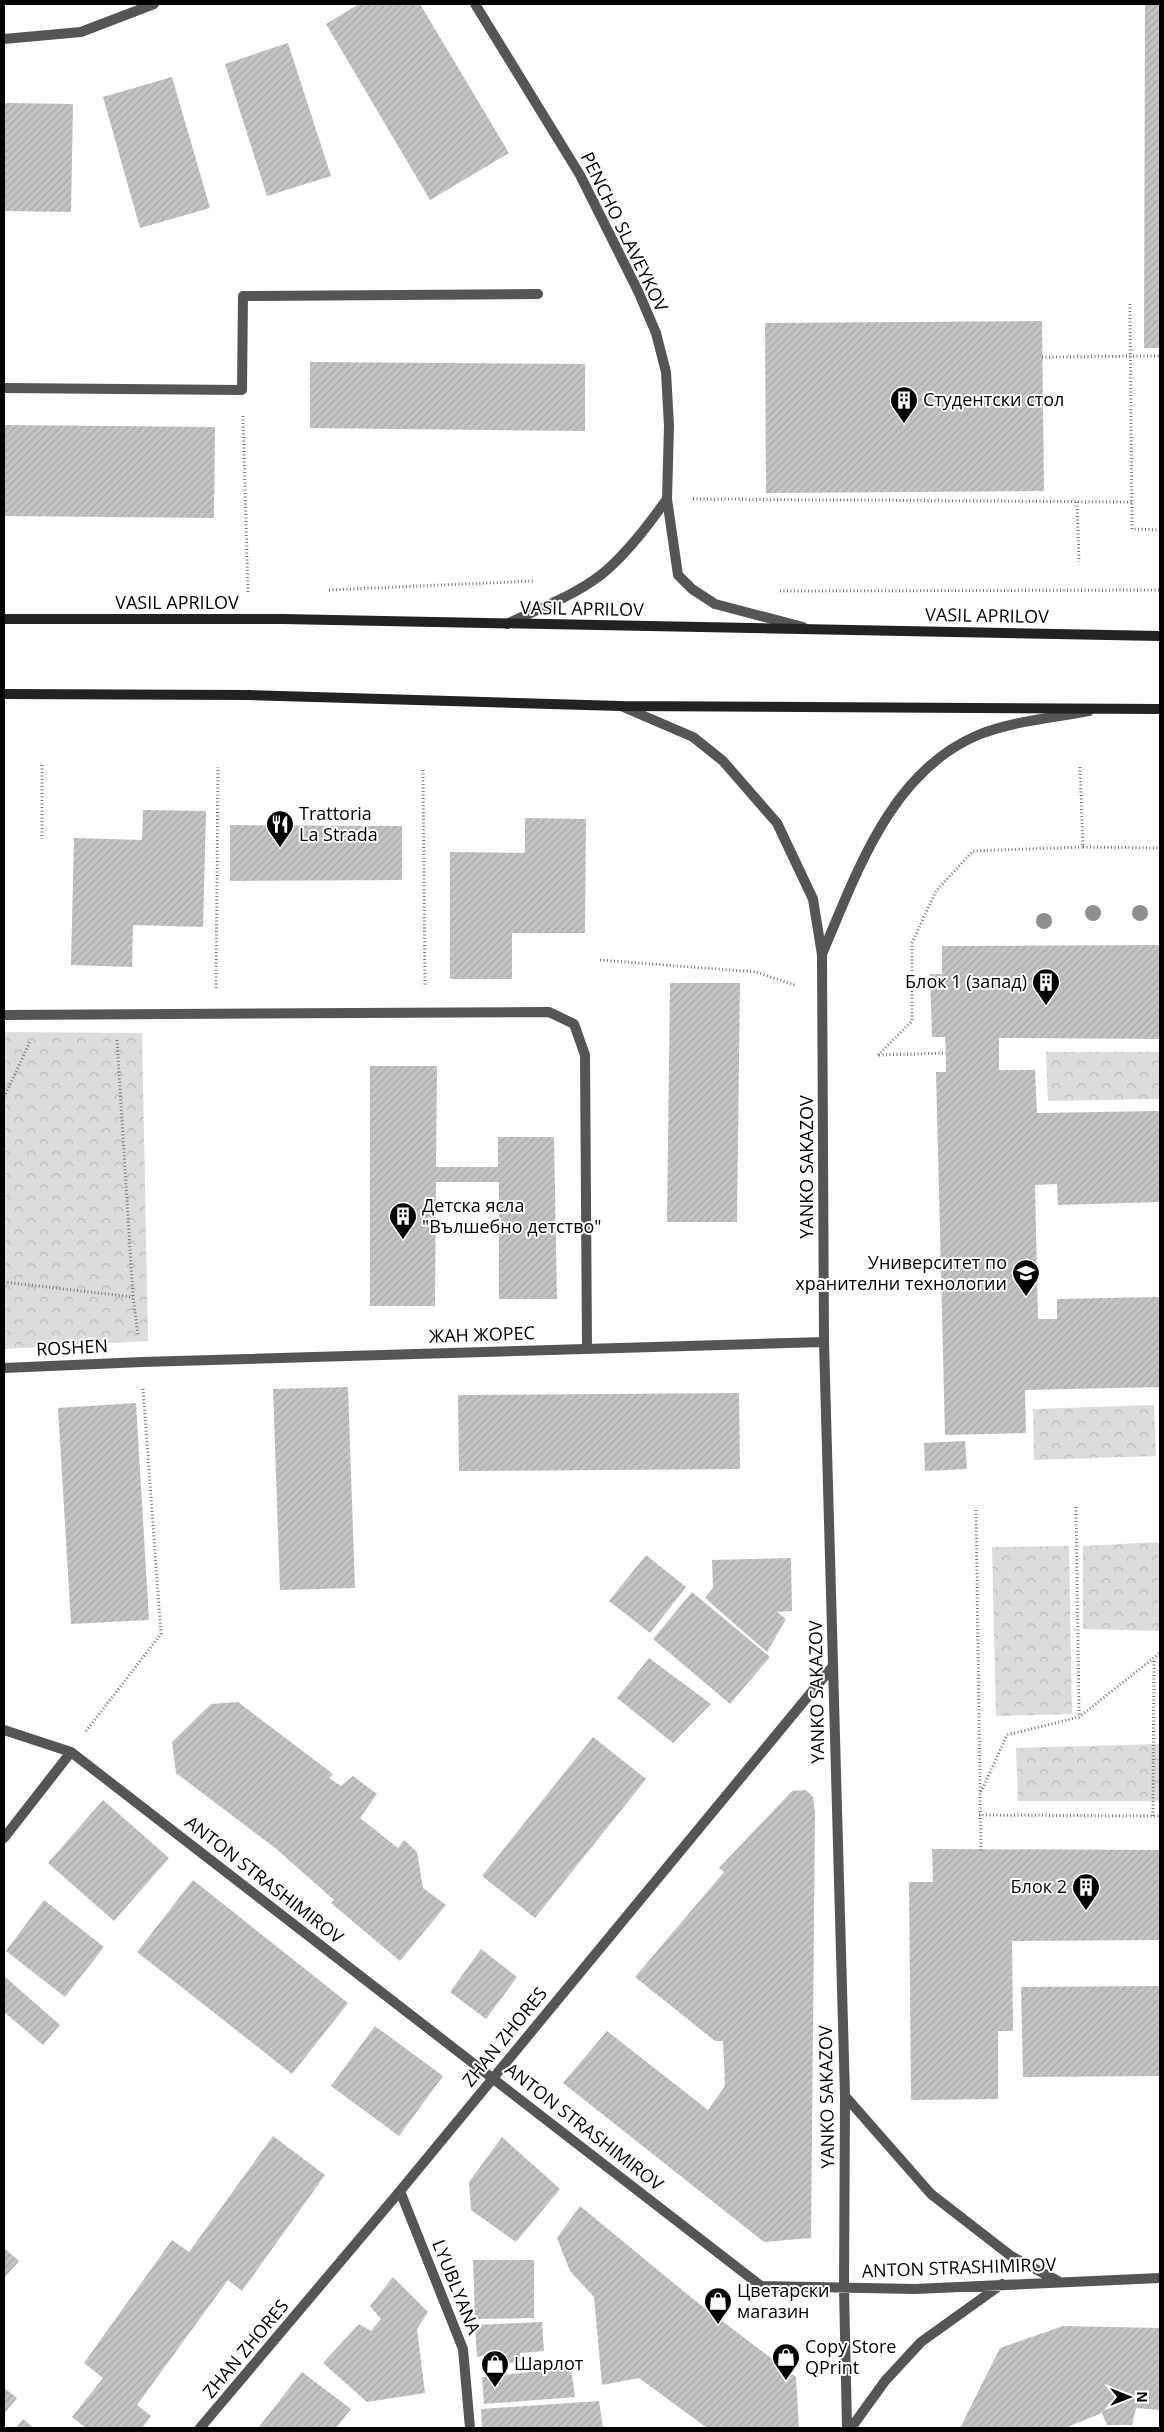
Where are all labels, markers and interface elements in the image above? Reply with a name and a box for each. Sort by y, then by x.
street label: PENCHO SLAVEYKOV [576,148,674,316]
building icon: Студентски стол [889,385,919,424]
place label: Студентски стол [923,387,1064,411]
street label: VASIL APRILOV [115,590,239,614]
street label: VASIL APRILOV [520,595,644,621]
street label: VASIL APRILOV [925,602,1049,628]
place label: Trattoria La Strada [299,801,378,846]
restaurant icon: Trattoria La Strada [265,809,295,848]
building icon: Блок 1 (запад) [1031,967,1061,1006]
place label: Блок 1 (запад) [905,969,1027,993]
street label: YANKO SAKAZOV [794,1095,818,1239]
place label: Детска ясла "Вълшебно детство" [422,1193,602,1238]
building icon: Детска ясла "Вълшебно детство" [388,1201,418,1240]
place label: Университет по хранителни технологии [795,1250,1007,1295]
school or university icon: Университет по хранителни технологии [1011,1258,1041,1297]
street label: ЖАН ЖОРЕС [429,1320,535,1348]
street label: ROSHEN [35,1333,108,1361]
street label: YANKO SAKAZOV [803,1620,829,1764]
street label: ANTON STRASHIMIROV [181,1810,349,1949]
building icon: Блок 2 [1071,1872,1101,1911]
place label: Блок 2 [1011,1874,1067,1898]
street label: ZHAN ZHORES [457,1981,552,2091]
street label: YANKO SAKAZOV [813,2025,839,2169]
street label: ANTON STRASHIMIROV [501,2057,669,2196]
street label: LYUBLYANA [427,2236,487,2338]
street label: ANTON STRASHIMIROV [861,2252,1057,2282]
place label: Цветарски магазин [737,2278,830,2323]
shop icon: Цветарски магазин [703,2286,733,2325]
street label: ZHAN ZHORES [197,2294,294,2403]
place label: Copy Store QPrint [805,2334,896,2379]
shop icon: Copy Store QPrint [771,2342,801,2381]
shop icon: Шарлот [480,2349,510,2388]
place label: Шарлот [514,2351,584,2375]
north arrow [1104,2372,1154,2422]
text: N [1133,2391,1152,2403]

